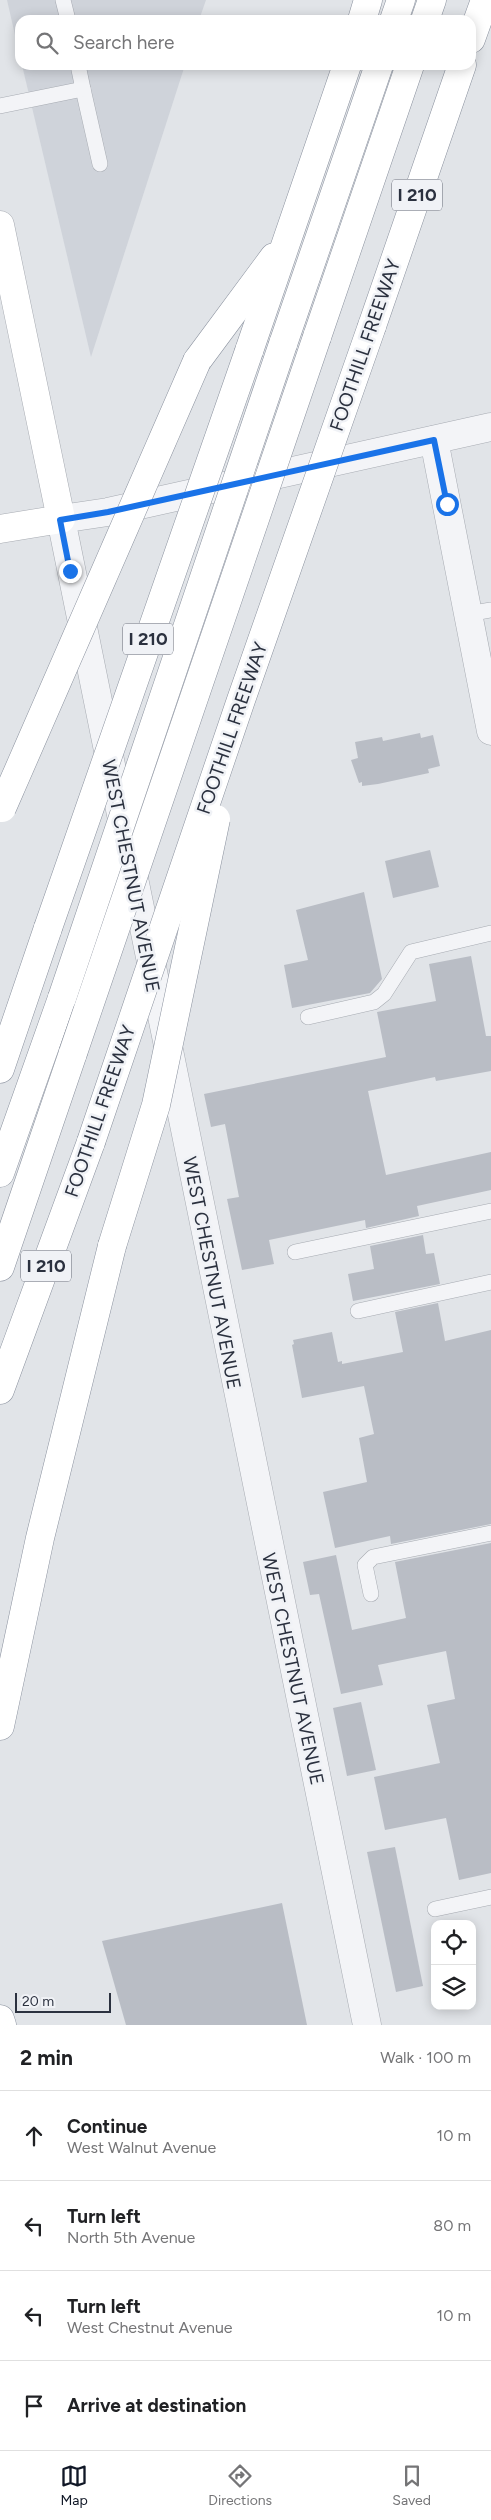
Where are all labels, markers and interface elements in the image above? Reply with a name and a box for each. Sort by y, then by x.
search box [15,15,476,70]
icon: search [33,29,61,57]
text: Search here [73,31,175,54]
road number: I 210 [392,180,442,210]
street label: FOOTHILL FREEWAY [325,255,405,434]
route start [436,493,459,516]
route end [59,560,82,583]
road number: I 210 [123,624,173,654]
street label: FOOTHILL FREEWAY [192,638,272,817]
street label: WEST CHESTNUT AVENUE [97,758,165,994]
street label: FOOTHILL FREEWAY [60,1021,140,1200]
street label: WEST CHESTNUT AVENUE [178,1155,246,1391]
road number: I 210 [21,1250,71,1282]
street label: WEST CHESTNUT AVENUE [257,1551,329,1787]
map controls [431,1920,476,2010]
button: locate [431,1920,476,1965]
button: layers [431,1965,476,2010]
scale bar [15,1990,111,2013]
text: 20 m [22,1993,54,2010]
text: 2 min [20,2045,73,2070]
text: Walk · 100 m [380,2048,471,2067]
text: Continue [67,2115,147,2138]
icon: ahead [20,2122,48,2150]
text: 10 m [437,2126,471,2145]
text: West Walnut Avenue [67,2138,216,2157]
text: Turn left [67,2205,141,2228]
icon: left [20,2212,48,2240]
text: 80 m [433,2216,471,2235]
text: North 5th Avenue [67,2228,195,2247]
text: Turn left [67,2295,141,2318]
icon: left [20,2302,48,2330]
text: 10 m [437,2306,471,2325]
text: West Chestnut Avenue [67,2318,233,2337]
icon: arrive [20,2392,48,2420]
text: Arrive at destination [67,2394,246,2417]
tab: Map [60,2462,88,2509]
tab: Directions [208,2462,272,2509]
tab: Saved [392,2462,431,2509]

